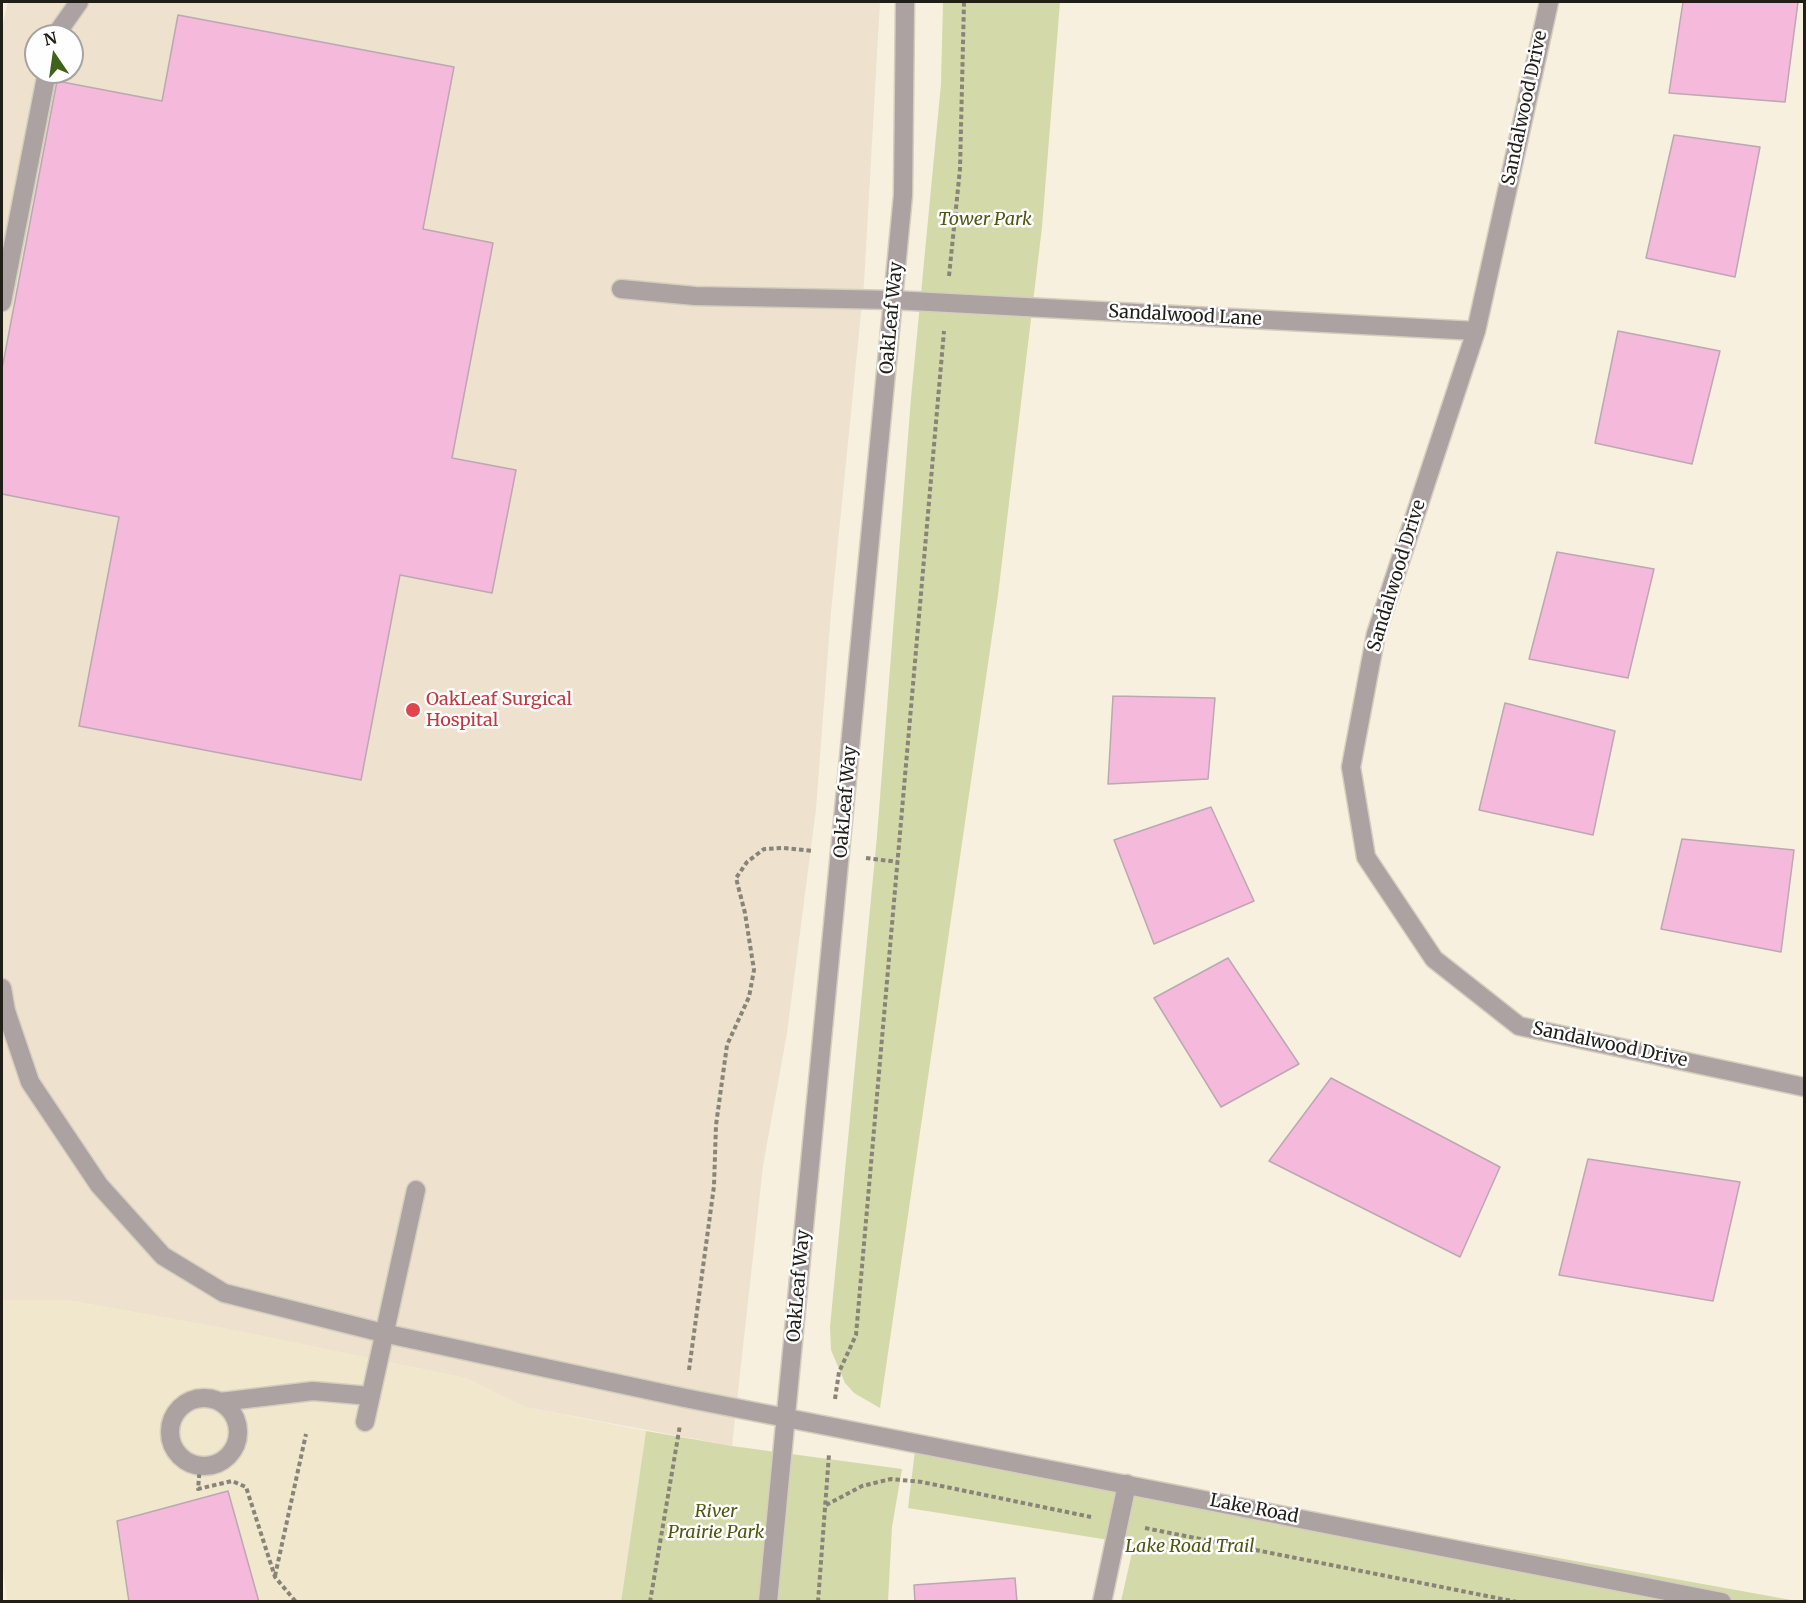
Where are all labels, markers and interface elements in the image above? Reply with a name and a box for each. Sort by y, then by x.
north arrow [24,24,84,84]
text: N [42,27,59,50]
street label: Sandalwood Drive [1498,29,1552,187]
park label: Tower Park [938,209,1032,231]
street label: OakLeaf Way [876,261,908,375]
street label: Sandalwood Lane [1108,301,1262,331]
street label: Sandalwood Drive [1364,497,1430,655]
place label: OakLeaf Surgical Hospital [426,689,572,732]
marker: OakLeaf Surgical Hospital [404,701,422,719]
street label: OakLeaf Way [830,745,862,859]
street label: Sandalwood Drive [1531,1018,1689,1072]
street label: OakLeaf Way [783,1229,815,1343]
street label: Lake Road [1208,1490,1300,1528]
park label: River Prairie Park [668,1501,764,1544]
park label: Lake Road Trail [1125,1536,1255,1558]

